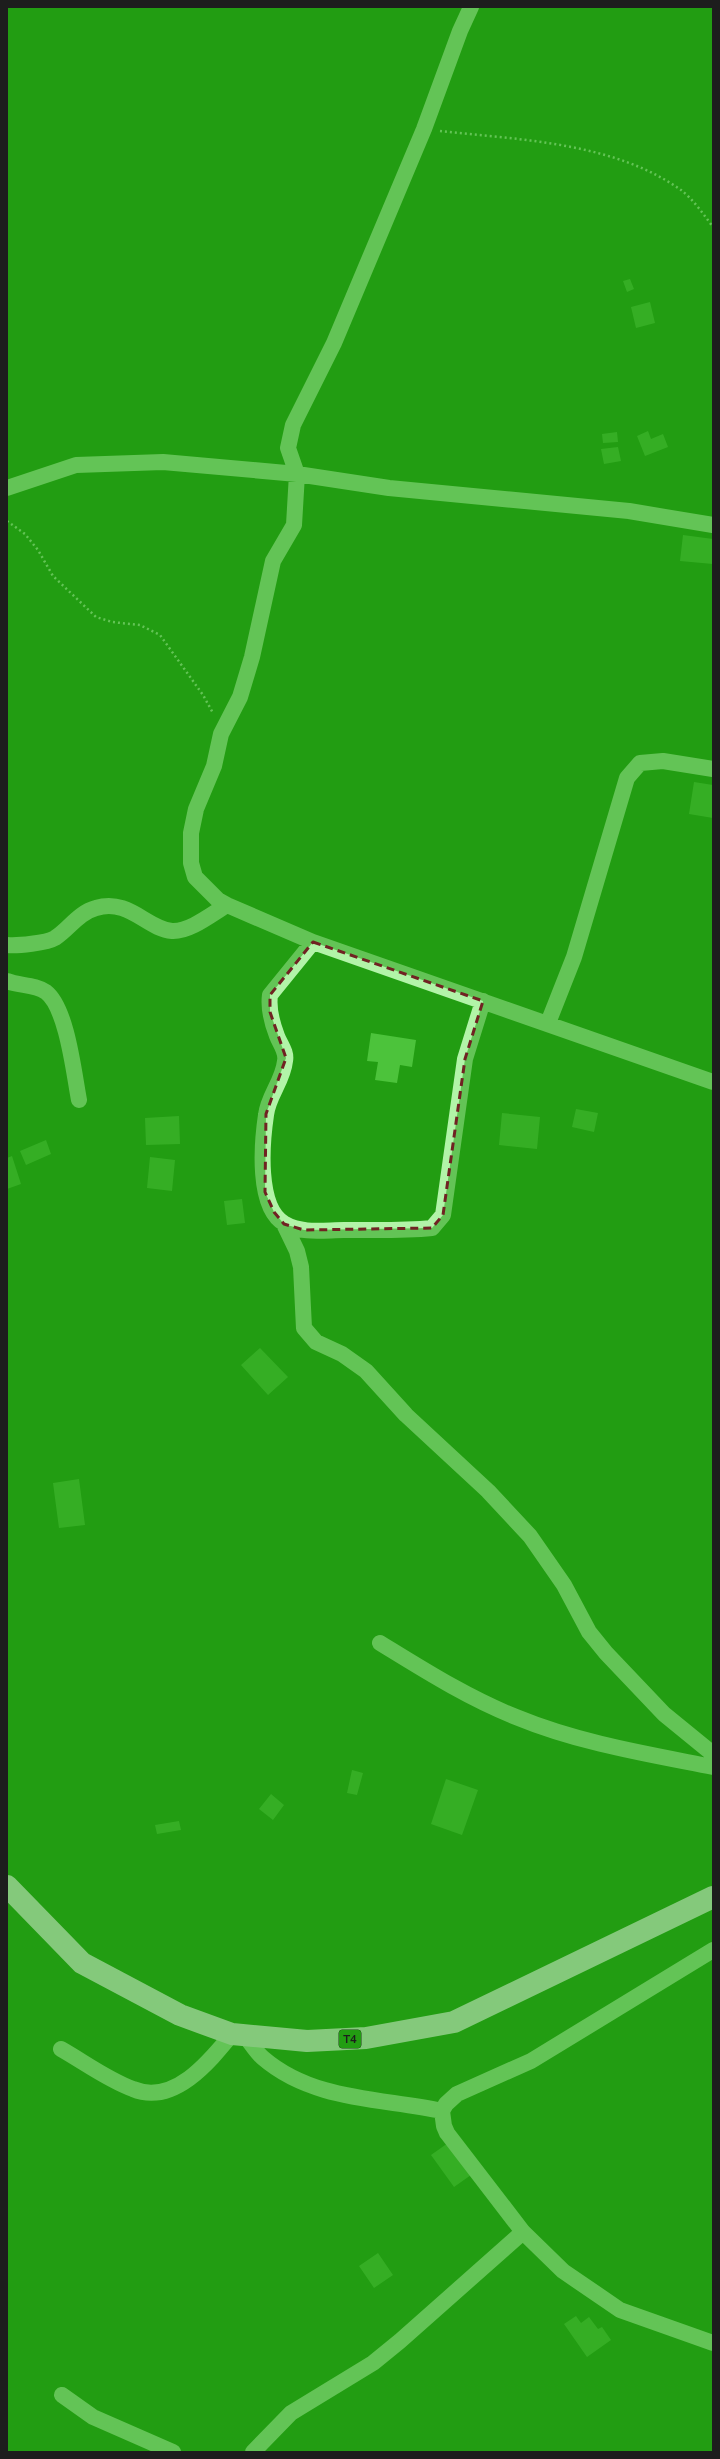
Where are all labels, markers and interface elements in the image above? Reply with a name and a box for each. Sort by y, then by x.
road number: T4 [339,2030,361,2048]

